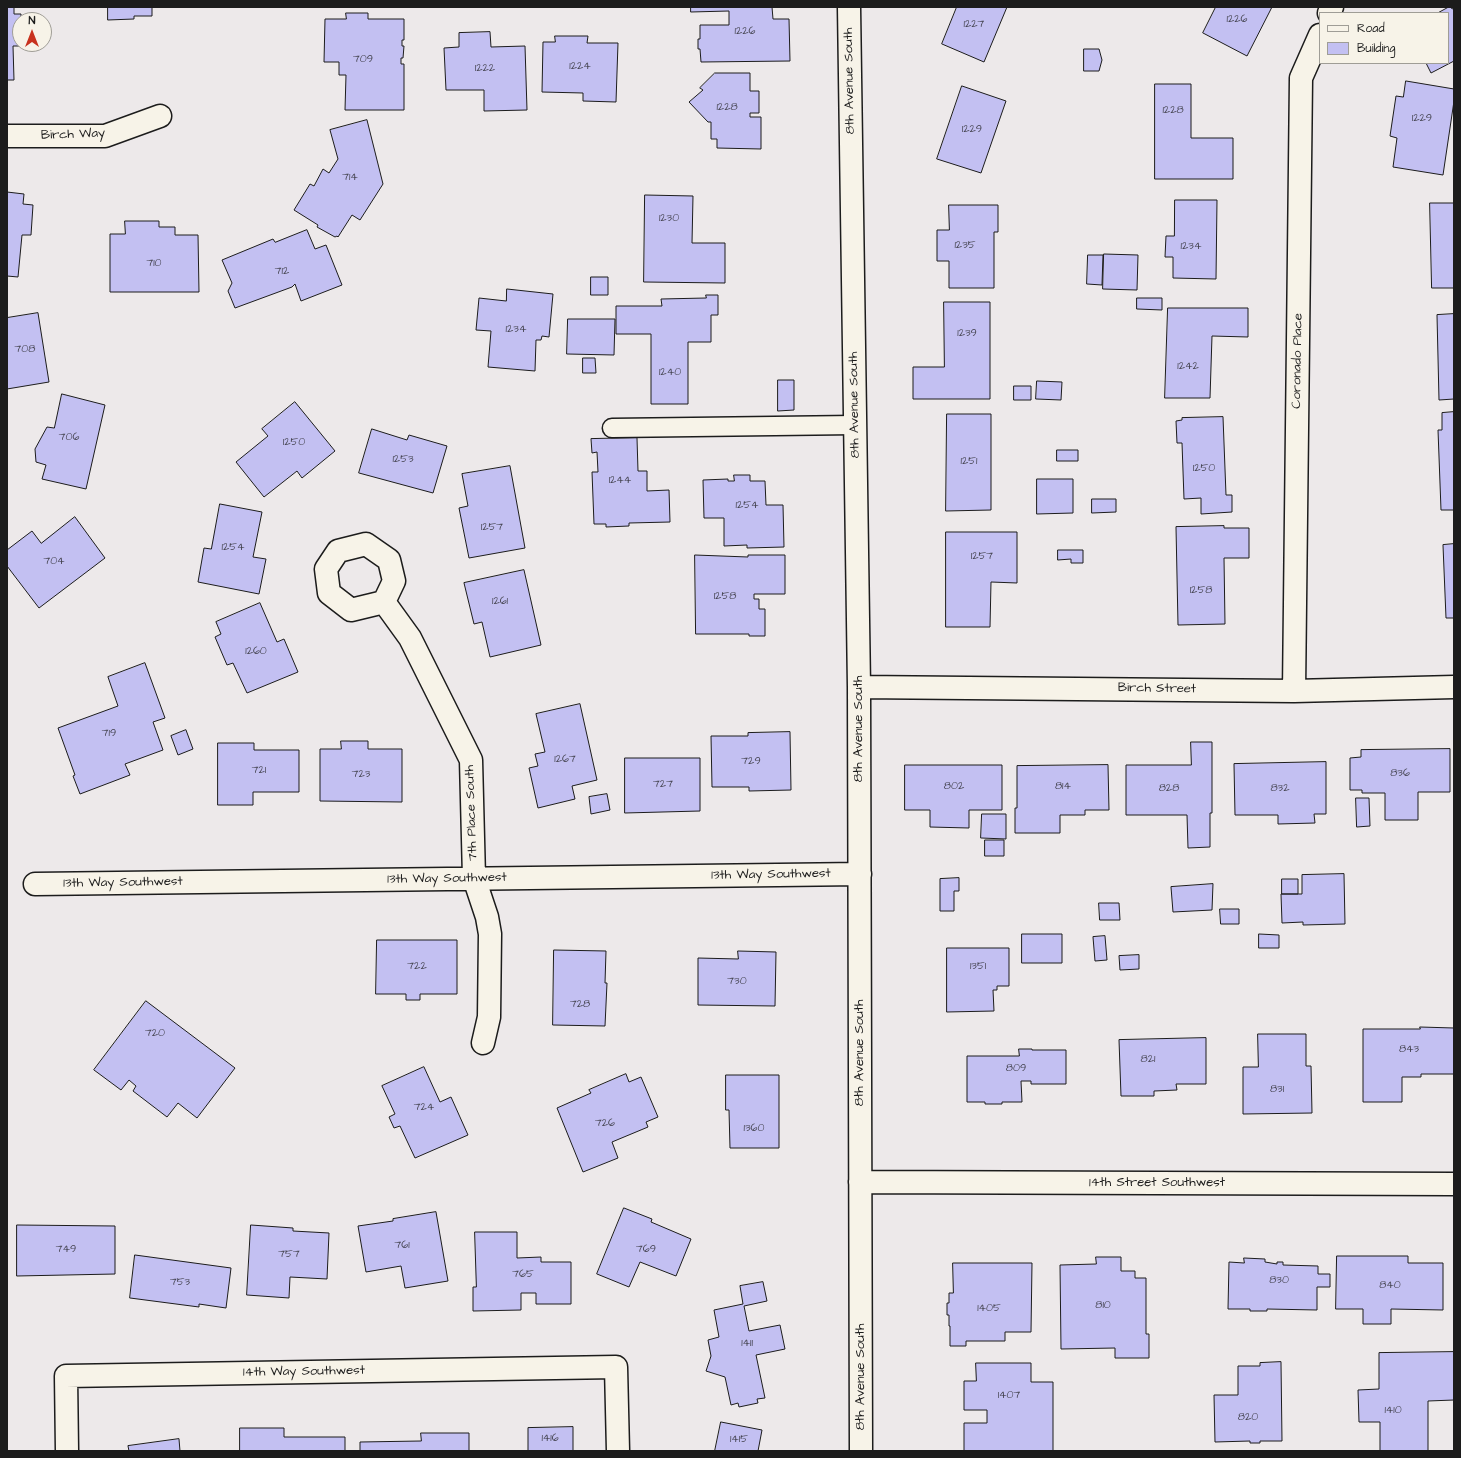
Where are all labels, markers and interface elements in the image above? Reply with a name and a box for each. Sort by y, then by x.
north arrow [12,12,52,52]
legend [1319,12,1449,64]
text: N [29,13,35,28]
house number: 1226 [1227,13,1247,27]
house number: 1227 [964,18,984,32]
text: Road [1357,20,1385,37]
house number: 1226 [735,25,755,39]
street label: 8th Avenue South [841,28,859,134]
text: Building [1357,40,1395,57]
house number: 709 [353,53,373,67]
house number: 1224 [569,60,591,74]
house number: 1222 [475,62,495,76]
house number: 1228 [716,101,738,115]
house number: 1228 [1162,104,1184,118]
house number: 1229 [1412,112,1432,126]
house number: 1229 [962,123,982,137]
street label: Birch Way [41,126,105,144]
house number: 714 [342,171,358,185]
house number: 1230 [659,212,679,226]
house number: 1235 [954,239,976,253]
house number: 1234 [1181,240,1201,254]
house number: 710 [146,257,162,271]
house number: 712 [275,265,289,279]
street label: Coronado Place [1289,313,1307,409]
house number: 1234 [506,323,526,337]
house number: 1239 [957,327,977,341]
house number: 708 [15,343,35,357]
street label: 8th Avenue South [846,352,864,458]
house number: 1242 [1177,360,1199,374]
house number: 1240 [659,366,681,380]
house number: 706 [59,431,79,445]
house number: 1250 [283,436,305,450]
house number: 1253 [392,453,414,467]
house number: 1251 [961,455,977,469]
house number: 1250 [1193,462,1215,476]
house number: 1244 [609,474,631,488]
house number: 1254 [736,499,758,513]
house number: 1257 [481,521,503,535]
house number: 1254 [222,541,244,555]
house number: 1257 [971,550,993,564]
house number: 704 [43,555,65,569]
house number: 1258 [1190,584,1212,598]
house number: 1258 [714,590,736,604]
house number: 1261 [492,595,508,609]
house number: 1260 [245,645,267,659]
street label: 8th Avenue South [851,676,867,782]
street label: Birch Street [1118,681,1196,697]
house number: 719 [102,727,116,741]
house number: 1267 [554,753,576,767]
house number: 729 [741,755,761,769]
house number: 721 [252,764,266,778]
street label: 7th Place South [463,765,481,861]
house number: 836 [1390,767,1410,781]
house number: 723 [352,768,370,782]
house number: 727 [653,778,673,792]
house number: 802 [944,780,964,794]
house number: 814 [1055,780,1071,794]
house number: 828 [1159,782,1179,796]
house number: 832 [1270,782,1290,796]
street label: 13th Way Southwest [711,866,831,884]
street label: 13th Way Southwest [387,870,507,888]
street label: 13th Way Southwest [63,874,183,892]
house number: 722 [407,960,427,974]
house number: 1351 [970,960,986,974]
house number: 730 [727,975,747,989]
house number: 728 [570,998,590,1012]
street label: 8th Avenue South [852,1000,868,1106]
house number: 720 [145,1027,165,1041]
house number: 843 [1399,1043,1419,1057]
house number: 821 [1141,1053,1155,1067]
house number: 809 [1006,1062,1026,1076]
house number: 831 [1270,1083,1284,1097]
house number: 724 [414,1101,434,1115]
house number: 726 [595,1117,615,1131]
house number: 1360 [744,1122,764,1136]
street label: 14th Street Southwest [1089,1175,1225,1191]
house number: 761 [394,1239,410,1253]
house number: 749 [56,1243,76,1257]
house number: 769 [636,1243,656,1257]
house number: 757 [278,1248,300,1262]
house number: 765 [512,1268,534,1282]
house number: 830 [1269,1274,1289,1288]
house number: 753 [170,1276,190,1290]
house number: 840 [1379,1279,1401,1293]
house number: 810 [1095,1299,1111,1313]
house number: 1405 [977,1302,1001,1316]
street label: 8th Avenue South [853,1324,869,1430]
house number: 1411 [741,1337,753,1351]
street label: 14th Way Southwest [243,1363,365,1381]
house number: 1407 [998,1389,1020,1403]
house number: 1410 [1384,1404,1402,1418]
house number: 820 [1238,1411,1258,1425]
house number: 1416 [541,1432,559,1446]
house number: 1415 [730,1433,748,1447]

